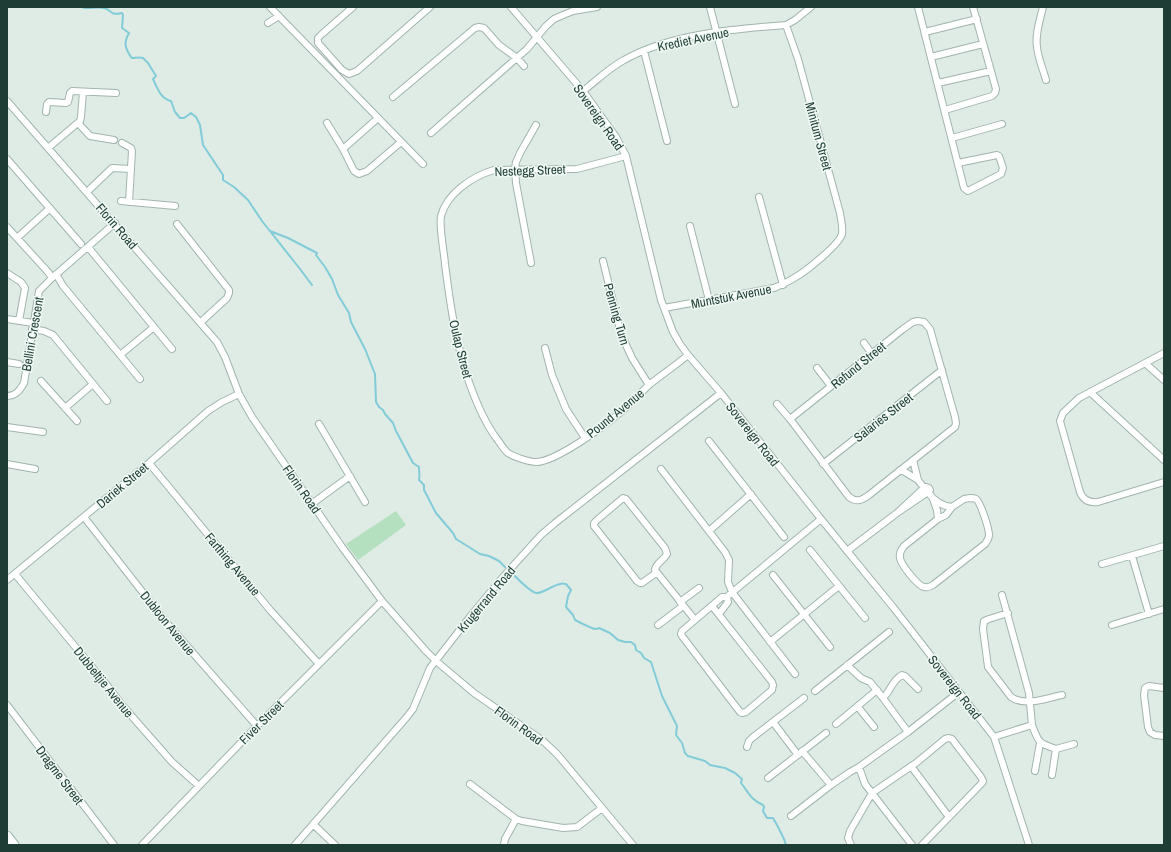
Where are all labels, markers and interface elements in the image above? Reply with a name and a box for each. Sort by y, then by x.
street label: Krediet Avenue [656,24,731,55]
street label: Sovereign Road [570,81,628,154]
street label: Minitum Street [801,100,836,172]
street label: Nestegg Street [494,161,566,180]
street label: Florin Road [92,200,141,253]
street label: Muntstuk Avenue [689,280,773,313]
street label: Penning Turn [600,281,633,347]
street label: Bellini Crescent [18,296,47,373]
street label: Oulap Street [445,318,476,380]
street label: Refund Street [827,338,889,393]
street label: Pound Avenue [583,385,648,442]
street label: Salaries Street [850,389,916,446]
street label: Sovereign Road [722,399,783,470]
street label: Dariek Street [93,459,152,512]
street label: Florin Road [279,462,325,517]
street label: Farthing Avenue [201,529,264,600]
street label: Krugerrand Road [454,562,519,636]
street label: Dubloon Avenue [136,588,199,659]
street label: Dubbeltjie Avenue [70,643,137,721]
street label: Sovereign Road [924,652,985,723]
street label: Fiver Street [236,697,287,748]
street label: Florin Road [491,702,546,749]
street label: Dragme Street [32,743,87,808]

